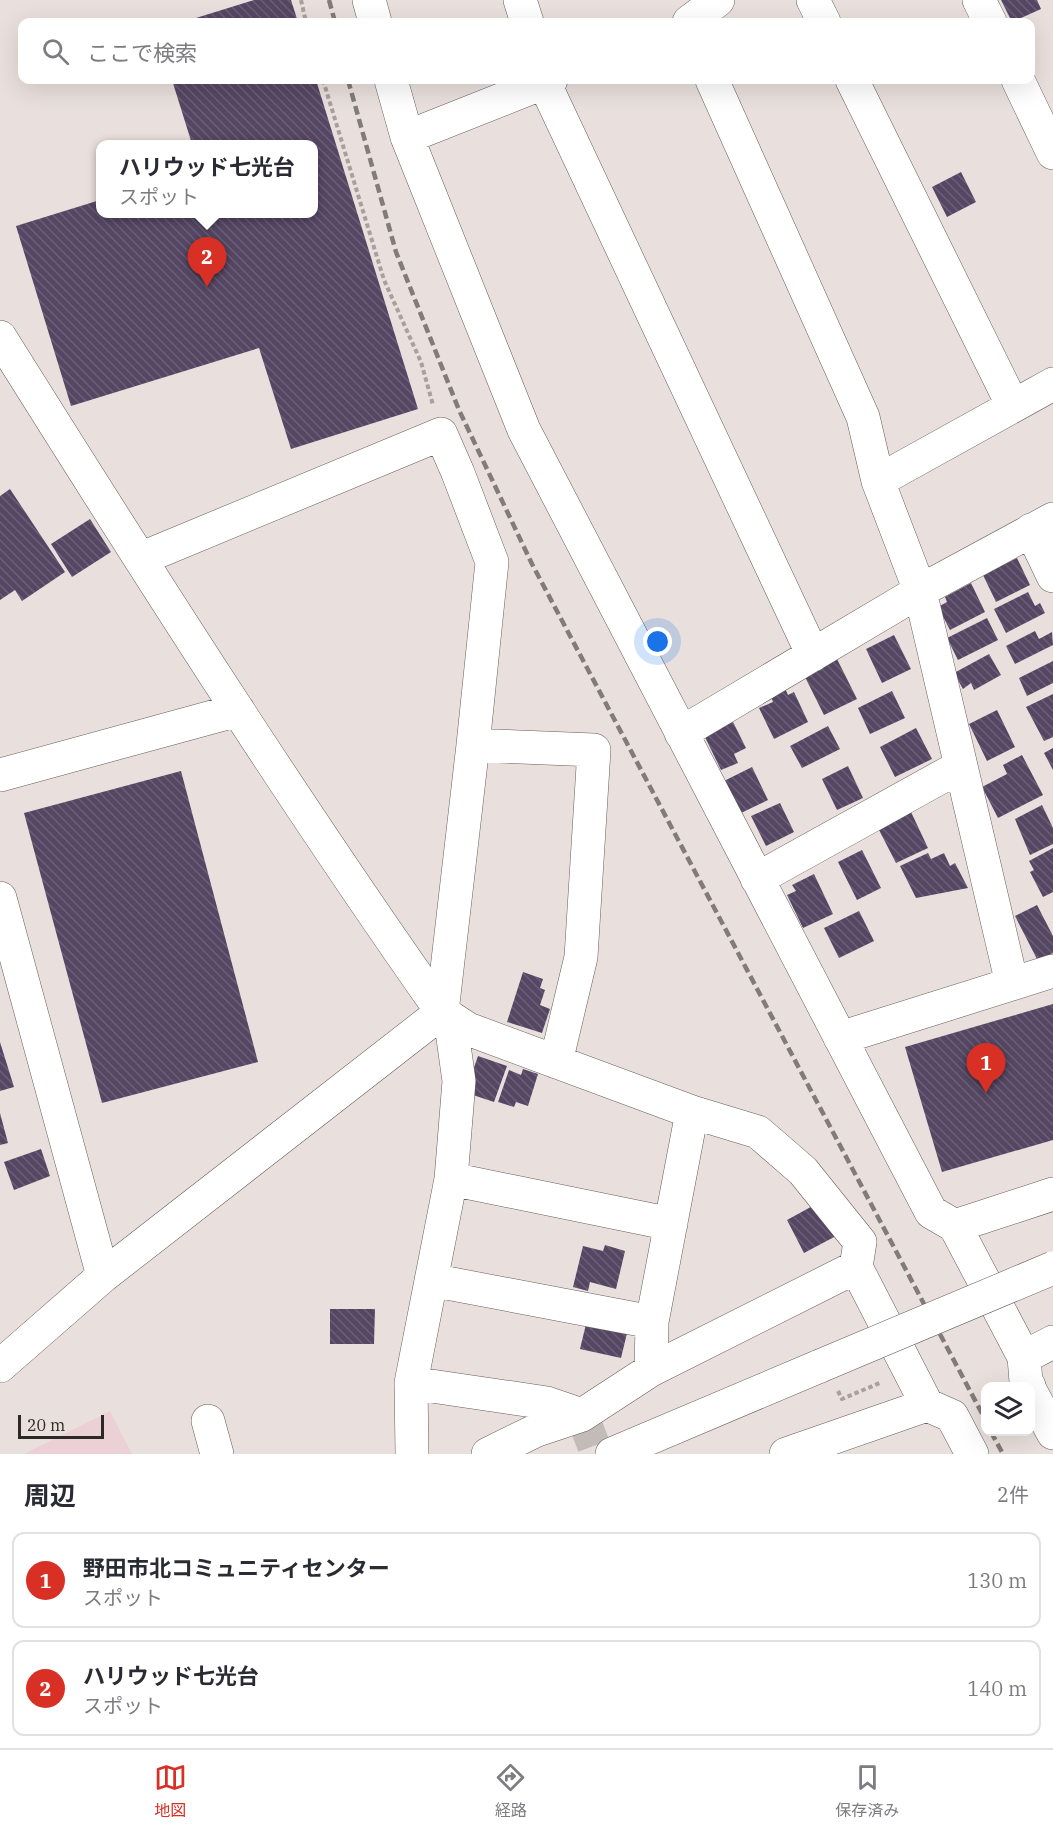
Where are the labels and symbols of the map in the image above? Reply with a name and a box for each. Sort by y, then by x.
pin: 2 [188,238,226,287]
your location [643,627,672,656]
pin: 1 [966,1044,1006,1093]
scale bar [18,1412,104,1440]

